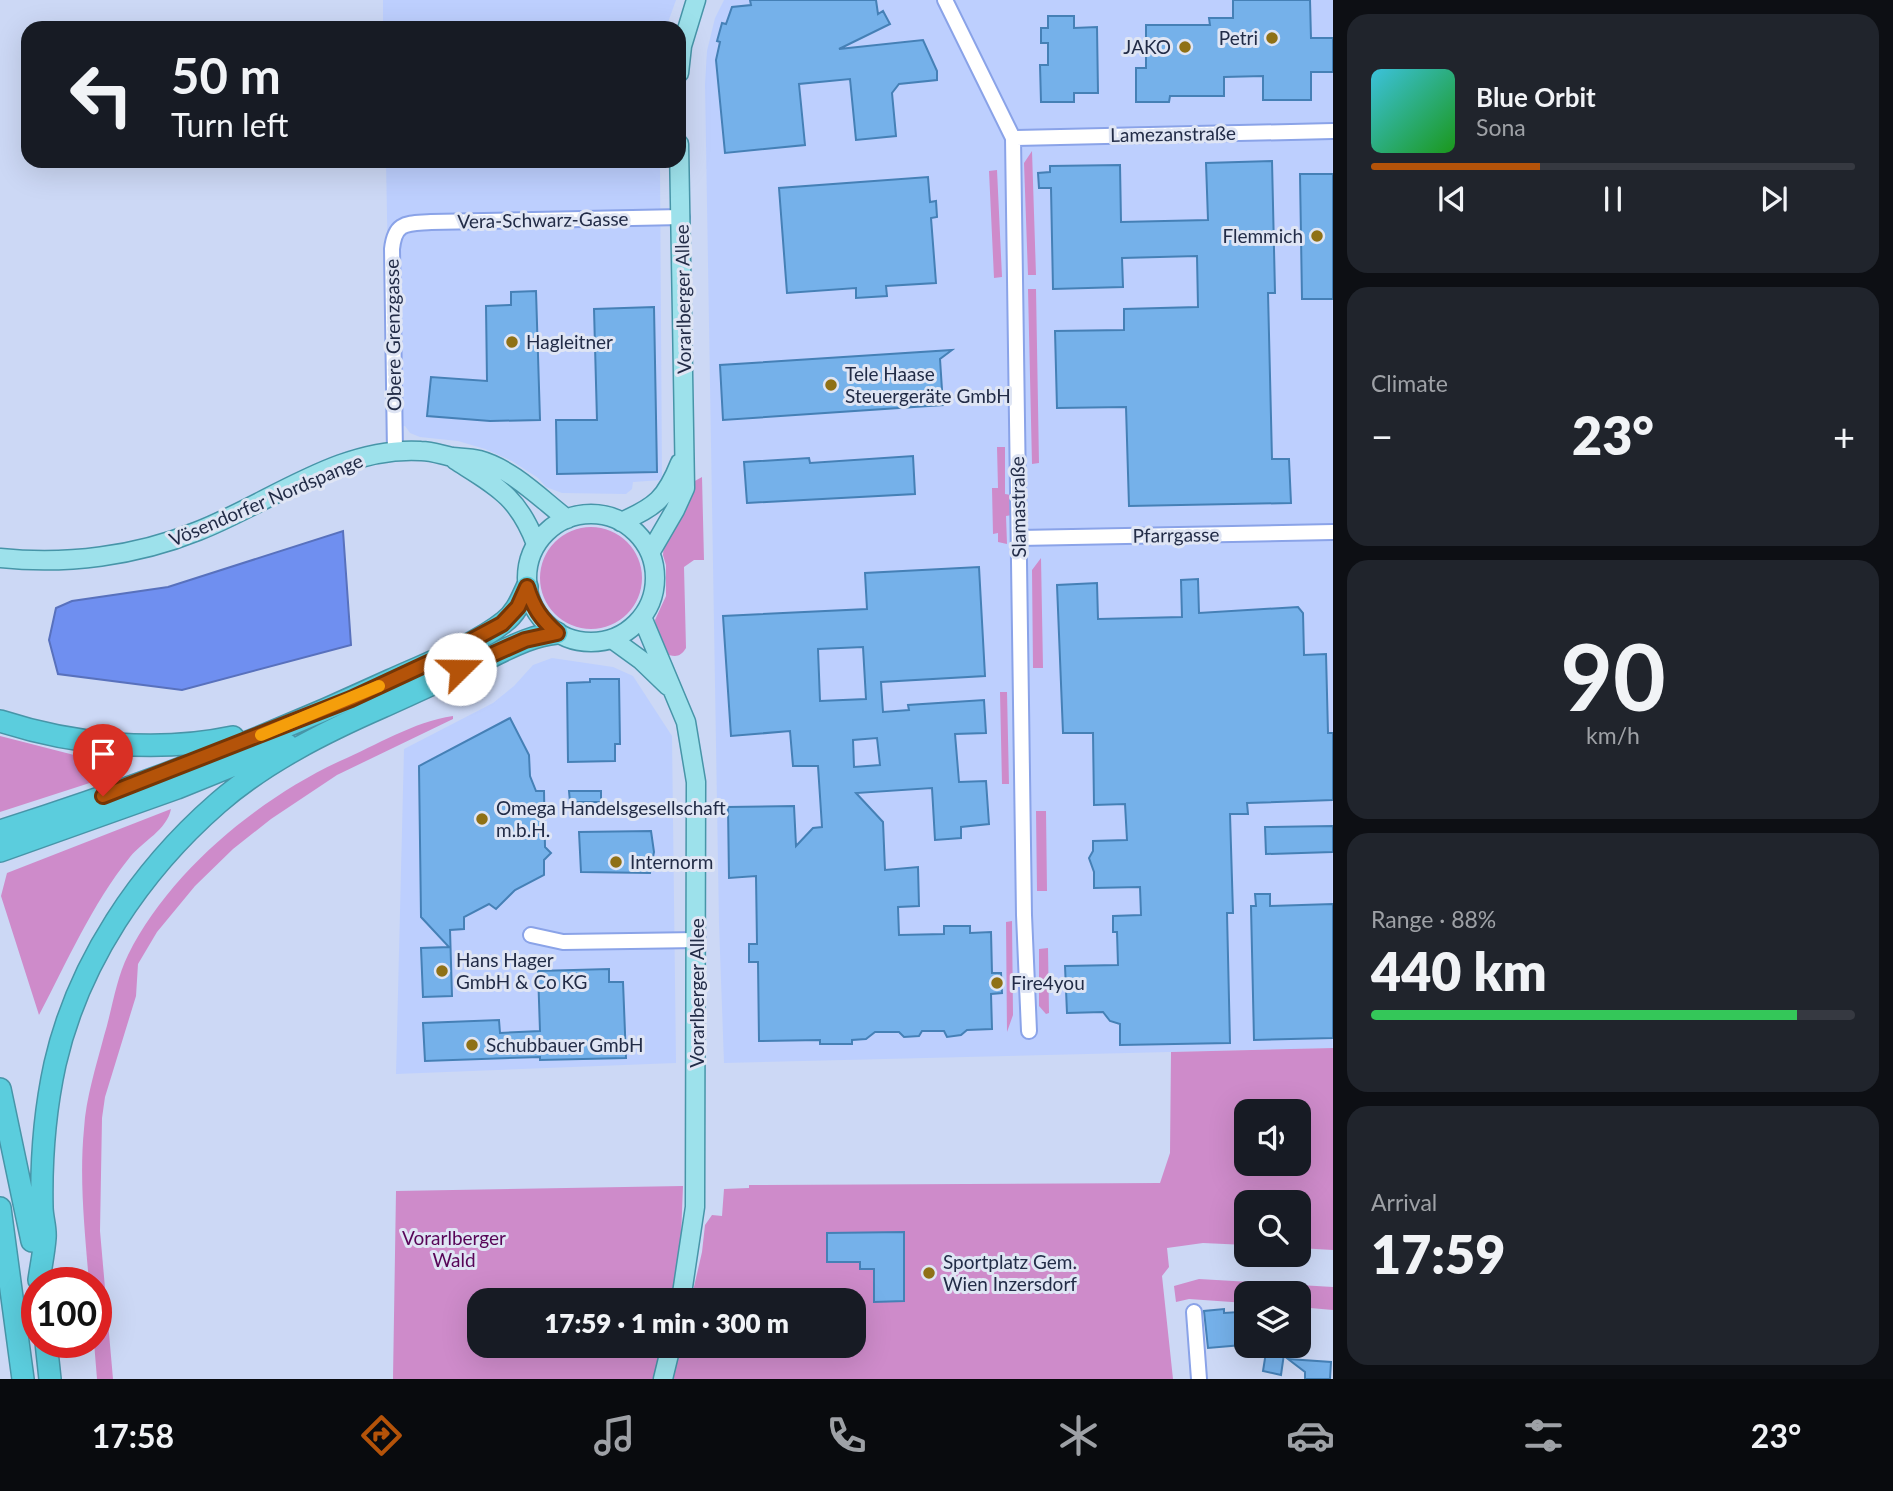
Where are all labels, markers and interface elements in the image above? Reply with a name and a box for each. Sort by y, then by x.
place label: Petri [1219,26,1258,49]
marker: Petri [1264,30,1280,46]
place label: JAKO [1123,35,1171,58]
marker: JAKO [1177,39,1193,55]
text: 50 m [171,46,281,104]
icon: left [56,49,147,140]
text: Blue Orbit [1476,81,1596,113]
text: Turn left [171,105,288,144]
text: Sona [1476,113,1526,141]
street label: Lamezanstraße [1110,121,1236,146]
icon: previous [1433,180,1471,218]
icon: pause [1594,180,1632,218]
icon: next [1755,180,1793,218]
street label: Vera-Schwarz-Gasse [457,207,629,232]
street label: Vorarlberger Allee [670,224,695,374]
place label: Flemmich [1222,224,1303,247]
marker: Flemmich [1309,228,1325,244]
street label: Obere Grenzgasse [380,259,405,411]
place label: Hagleitner [526,330,613,353]
marker: Hagleitner [504,334,520,350]
place label: Tele Haase Steuergeräte GmbH [845,362,1011,407]
text: Climate [1371,369,1448,397]
marker: Tele Haase Steuergeräte GmbH [823,377,839,393]
text: 23° [1572,404,1654,466]
text: − [1371,413,1393,459]
text: + [1833,413,1855,459]
street label: Vösendorfer Nordspange [166,448,366,551]
street label: Slamastraße [1005,456,1030,558]
street label: Pfarrgasse [1132,522,1220,547]
text: 90 [1560,621,1666,730]
position arrow [423,632,497,706]
text: km/h [1586,721,1640,749]
pin [73,724,133,796]
icon: arrive [84,735,122,773]
place label: Omega Handelsgesellschaft m.b.H. [496,796,726,841]
marker: Omega Handelsgesellschaft m.b.H. [474,811,490,827]
place label: Internorm [630,850,713,873]
marker: Internorm [608,854,624,870]
text: Range · 88% [1371,905,1496,933]
street label: Vorarlberger Allee [685,918,708,1068]
text: 440 km [1371,940,1547,1002]
place label: Hans Hager GmbH & Co KG [456,948,587,993]
marker: Hans Hager GmbH & Co KG [434,963,450,979]
place label: Fire4you [1011,971,1085,994]
marker: Fire4you [989,975,1005,991]
place label: Schubbauer GmbH [486,1033,643,1056]
marker: Schubbauer GmbH [464,1037,480,1053]
map controls [1234,1099,1311,1358]
button: sound [1234,1099,1311,1176]
text: Arrival [1371,1188,1437,1216]
button: search [1234,1190,1311,1267]
text: 17:59 [1371,1223,1505,1285]
park label: Vorarlberger Wald [402,1226,506,1271]
place label: Sportplatz Gem. Wien Inzersdorf [943,1250,1077,1295]
marker: Sportplatz Gem. Wien Inzersdorf [921,1265,937,1281]
speed limit sign: 100 [21,1267,112,1358]
button: layers [1234,1281,1311,1358]
text: 17:59 · 1 min · 300 m [544,1307,789,1339]
icon: directions [357,1411,406,1460]
icon: music [590,1411,639,1460]
icon: phone [822,1411,871,1460]
icon: climate [1054,1411,1103,1460]
icon: car [1286,1411,1335,1460]
icon: filters [1519,1411,1568,1460]
text: 17:58 [92,1416,174,1455]
text: 23° [1751,1416,1801,1455]

